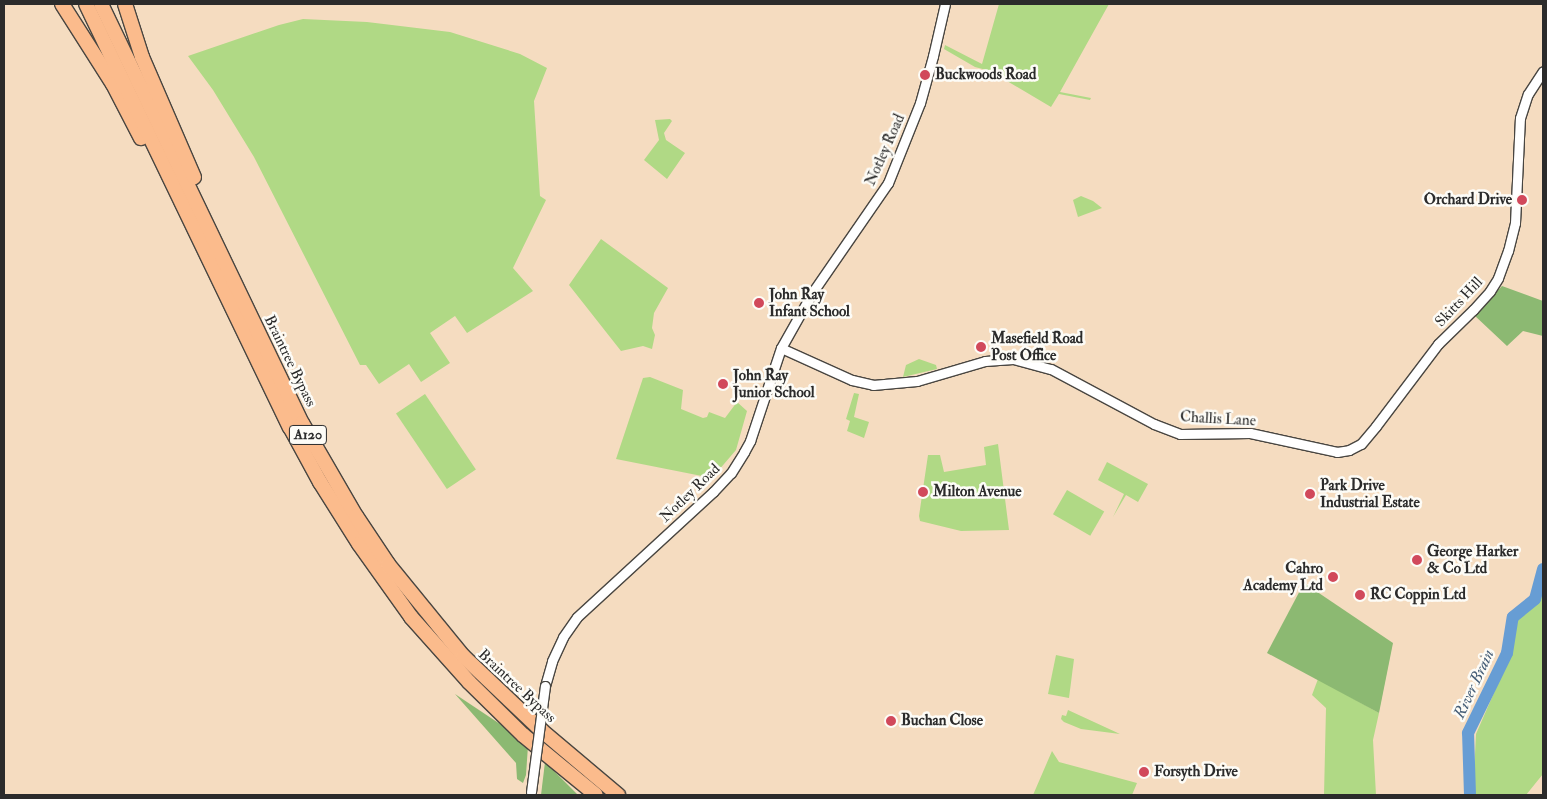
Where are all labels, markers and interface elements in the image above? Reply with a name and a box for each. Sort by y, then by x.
place label: Buckwoods Road [935,66,1036,84]
marker: Buckwoods Road [919,69,931,81]
street label: Notley Road [861,111,909,189]
place label: Orchard Drive [1424,191,1512,209]
marker: Orchard Drive [1516,194,1528,206]
street label: Skitts Hill [1431,273,1487,331]
place label: John Ray Infant School [769,285,850,320]
marker: John Ray Infant School [753,297,765,309]
street label: Braintree Bypass [260,312,320,410]
place label: Masefield Road Post Office [991,329,1083,364]
marker: Masefield Road Post Office [975,341,987,353]
place label: John Ray Junior School [733,366,815,401]
marker: John Ray Junior School [717,378,729,390]
street label: Challis Lane [1180,408,1256,430]
road number: A120 [288,424,328,446]
street label: Notley Road [656,460,724,526]
place label: Park Drive Industrial Estate [1320,476,1420,511]
place label: Milton Avenue [933,483,1022,501]
marker: Milton Avenue [917,486,929,498]
marker: Park Drive Industrial Estate [1304,488,1316,500]
place label: George Harker & Co Ltd [1427,542,1518,577]
marker: George Harker & Co Ltd [1411,554,1423,566]
place label: Cahro Academy Ltd [1243,559,1323,594]
marker: Cahro Academy Ltd [1327,571,1339,583]
place label: RC Coppin Ltd [1370,586,1466,604]
marker: RC Coppin Ltd [1354,589,1366,601]
street label: Braintree Bypass [474,645,560,727]
water label: River Brain [1450,647,1498,721]
place label: Buchan Close [901,712,983,730]
marker: Buchan Close [885,715,897,727]
place label: Forsyth Drive [1154,763,1238,781]
marker: Forsyth Drive [1138,766,1150,778]

